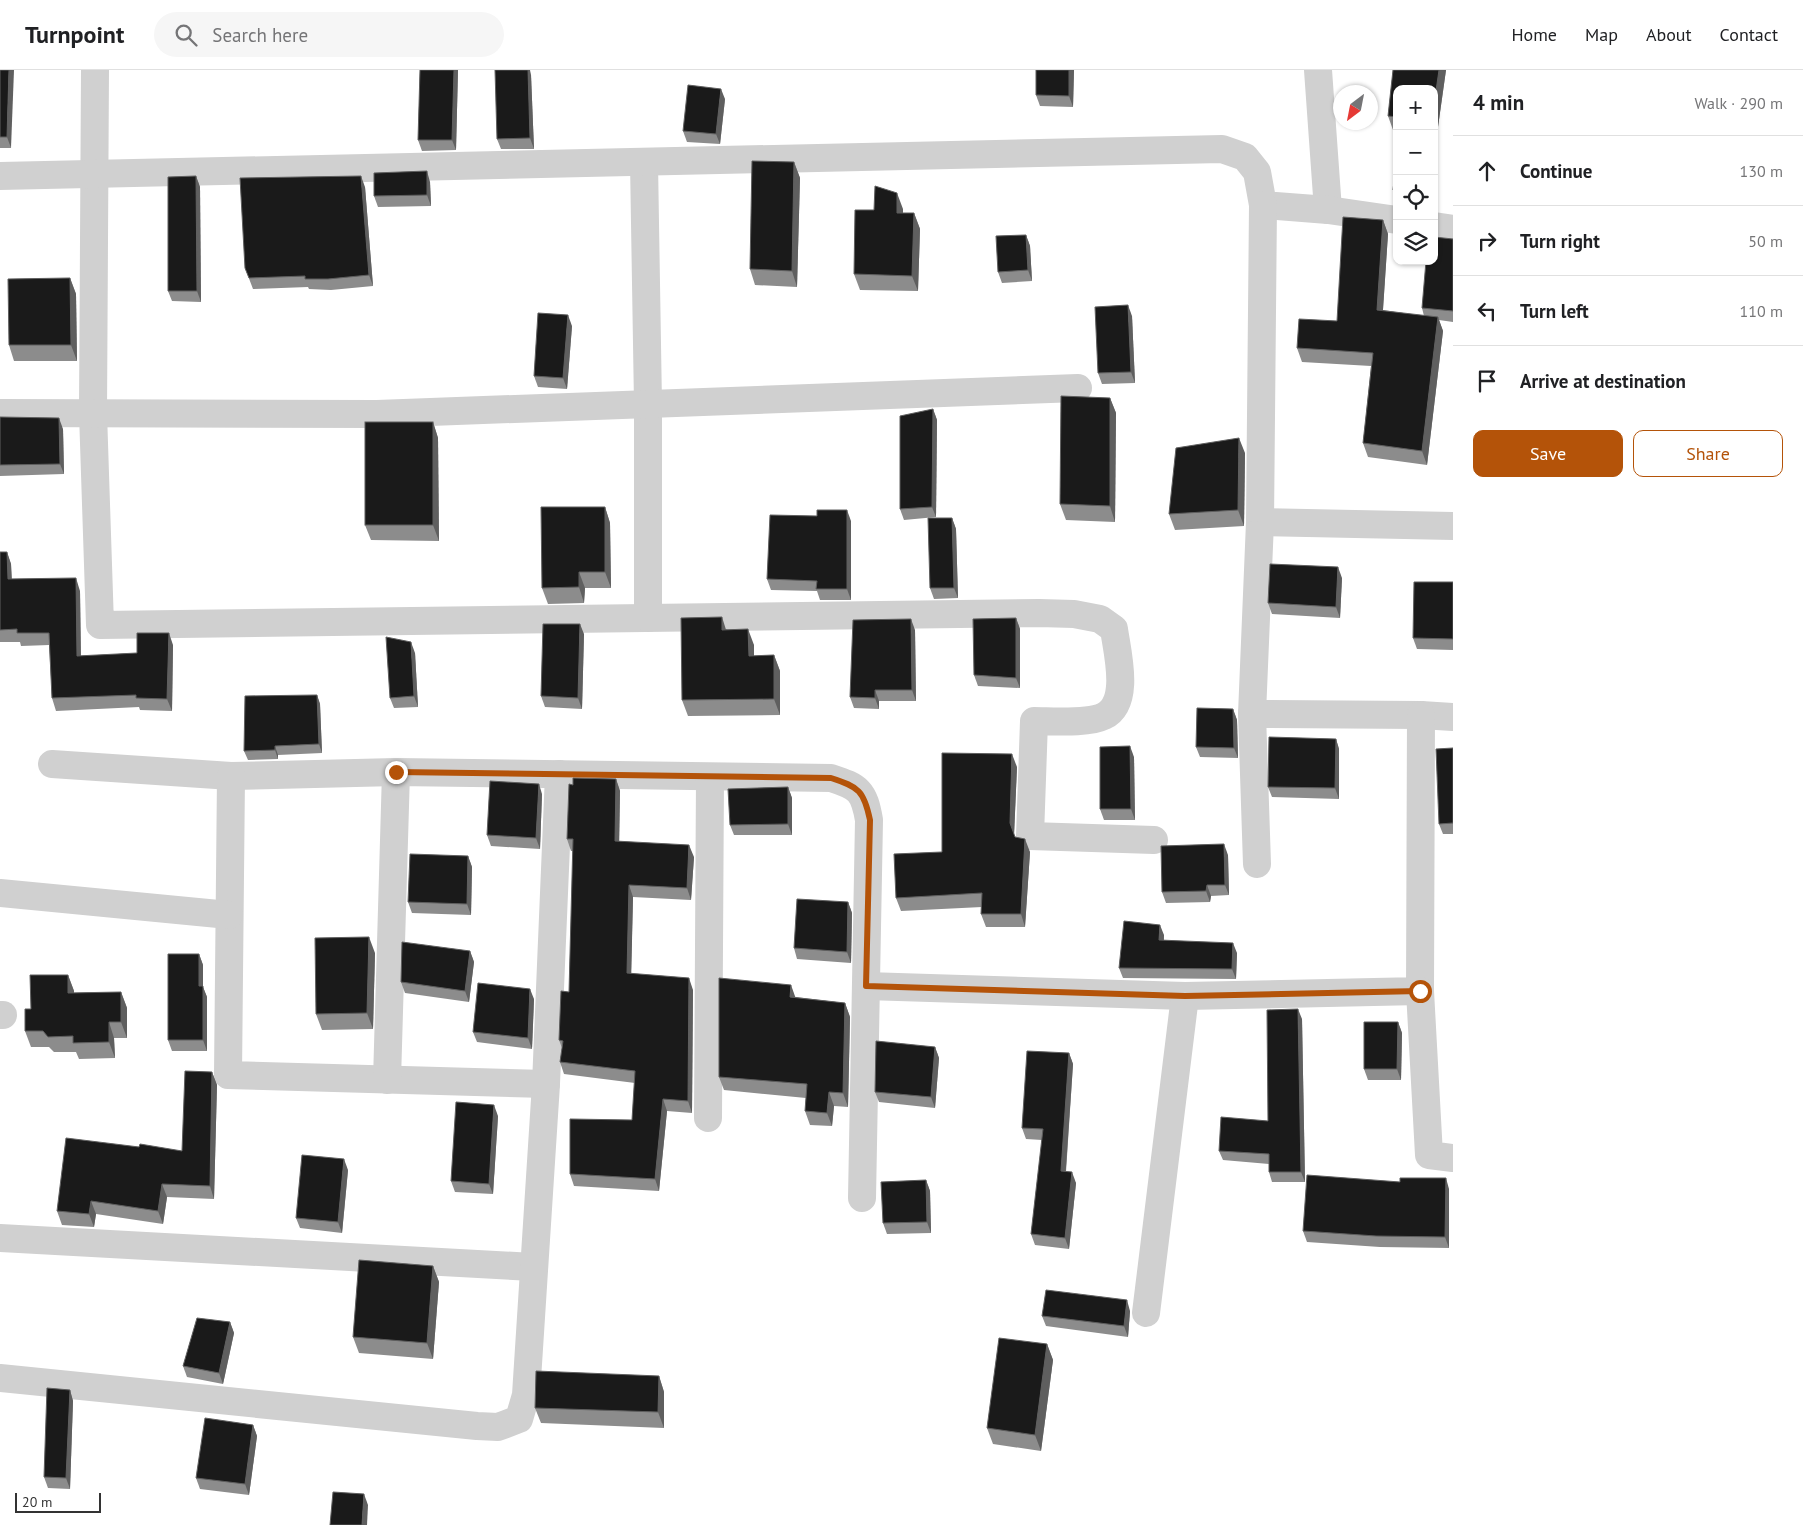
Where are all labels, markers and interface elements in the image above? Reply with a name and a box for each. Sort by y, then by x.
search box [154,12,504,57]
text: Turnpoint [25,19,124,50]
icon: search [172,21,200,49]
text: Search here [212,23,308,47]
text: Home [1511,23,1557,46]
text: Map [1585,23,1618,46]
text: About [1646,23,1692,46]
text: Contact [1720,23,1778,46]
north arrow [1333,85,1378,130]
map controls [1393,85,1438,265]
button: + [1393,85,1438,130]
text: 4 min [1473,89,1524,116]
text: Walk · 290 m [1694,93,1783,113]
button: − [1393,130,1438,175]
icon: ahead [1473,157,1501,185]
text: Continue [1520,159,1592,183]
text: 130 m [1740,161,1783,181]
button: locate [1393,175,1438,220]
button: layers [1393,220,1438,265]
icon: right [1473,227,1501,255]
text: Turn right [1520,229,1600,253]
text: 50 m [1748,231,1783,251]
icon: left [1473,297,1501,325]
text: Turn left [1520,299,1589,323]
text: 110 m [1740,301,1783,321]
icon: arrive [1473,367,1501,395]
text: Arrive at destination [1520,369,1686,393]
button: Save [1473,430,1623,477]
button: Share [1633,430,1783,477]
route end [385,761,408,784]
route start [1409,980,1432,1003]
scale bar [15,1490,101,1513]
text: 20 m [22,1493,52,1511]

